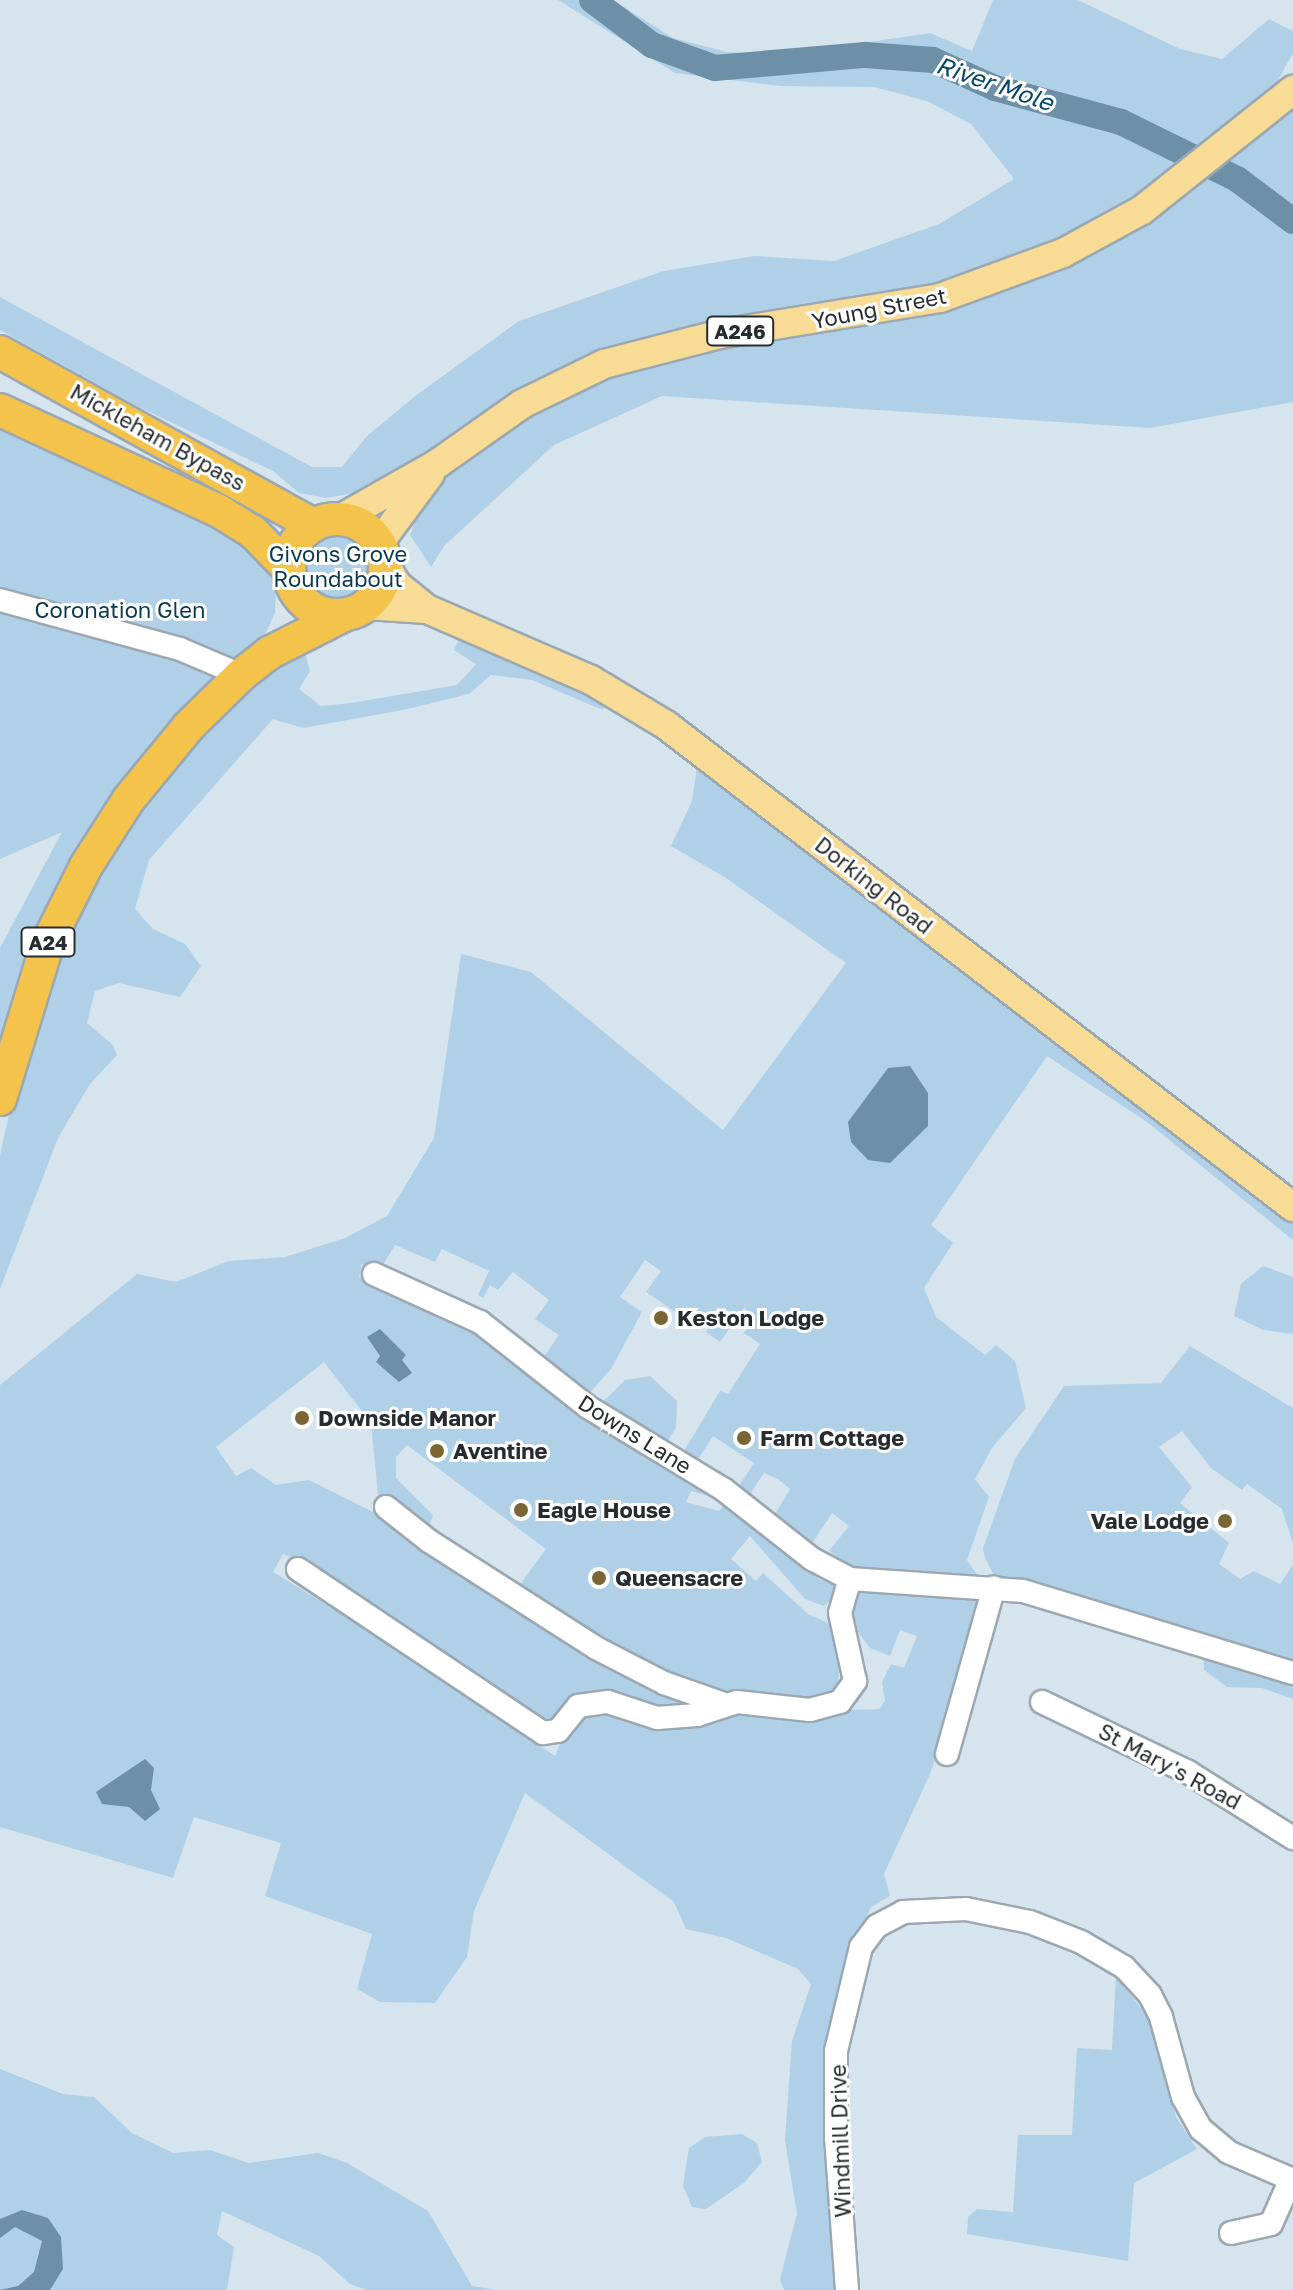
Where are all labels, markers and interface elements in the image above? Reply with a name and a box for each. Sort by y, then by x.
water label: River Mole [933,50,1057,116]
street label: Young Street [809,282,949,334]
road number: A246 [706,315,774,347]
street label: Mickleham Bypass [66,378,250,496]
park label: Givons Grove Roundabout [269,540,407,592]
park label: Coronation Glen [34,597,206,623]
street label: Dorking Road [810,831,938,939]
road number: A24 [20,926,76,958]
place label: Keston Lodge [677,1305,824,1331]
marker: Keston Lodge [652,1309,670,1327]
street label: Downs Lane [574,1389,696,1479]
place label: Downside Manor [318,1405,496,1431]
marker: Downside Manor [293,1409,311,1427]
place label: Farm Cottage [760,1425,904,1451]
marker: Farm Cottage [735,1429,753,1447]
place label: Aventine [453,1438,548,1464]
marker: Aventine [428,1442,446,1460]
place label: Eagle House [537,1497,671,1523]
marker: Eagle House [512,1501,530,1519]
place label: Vale Lodge [1091,1508,1209,1534]
marker: Vale Lodge [1216,1512,1234,1530]
place label: Queensacre [615,1565,743,1591]
marker: Queensacre [590,1569,608,1587]
street label: St Mary's Road [1094,1717,1246,1815]
street label: Windmill Drive [824,2064,856,2218]

